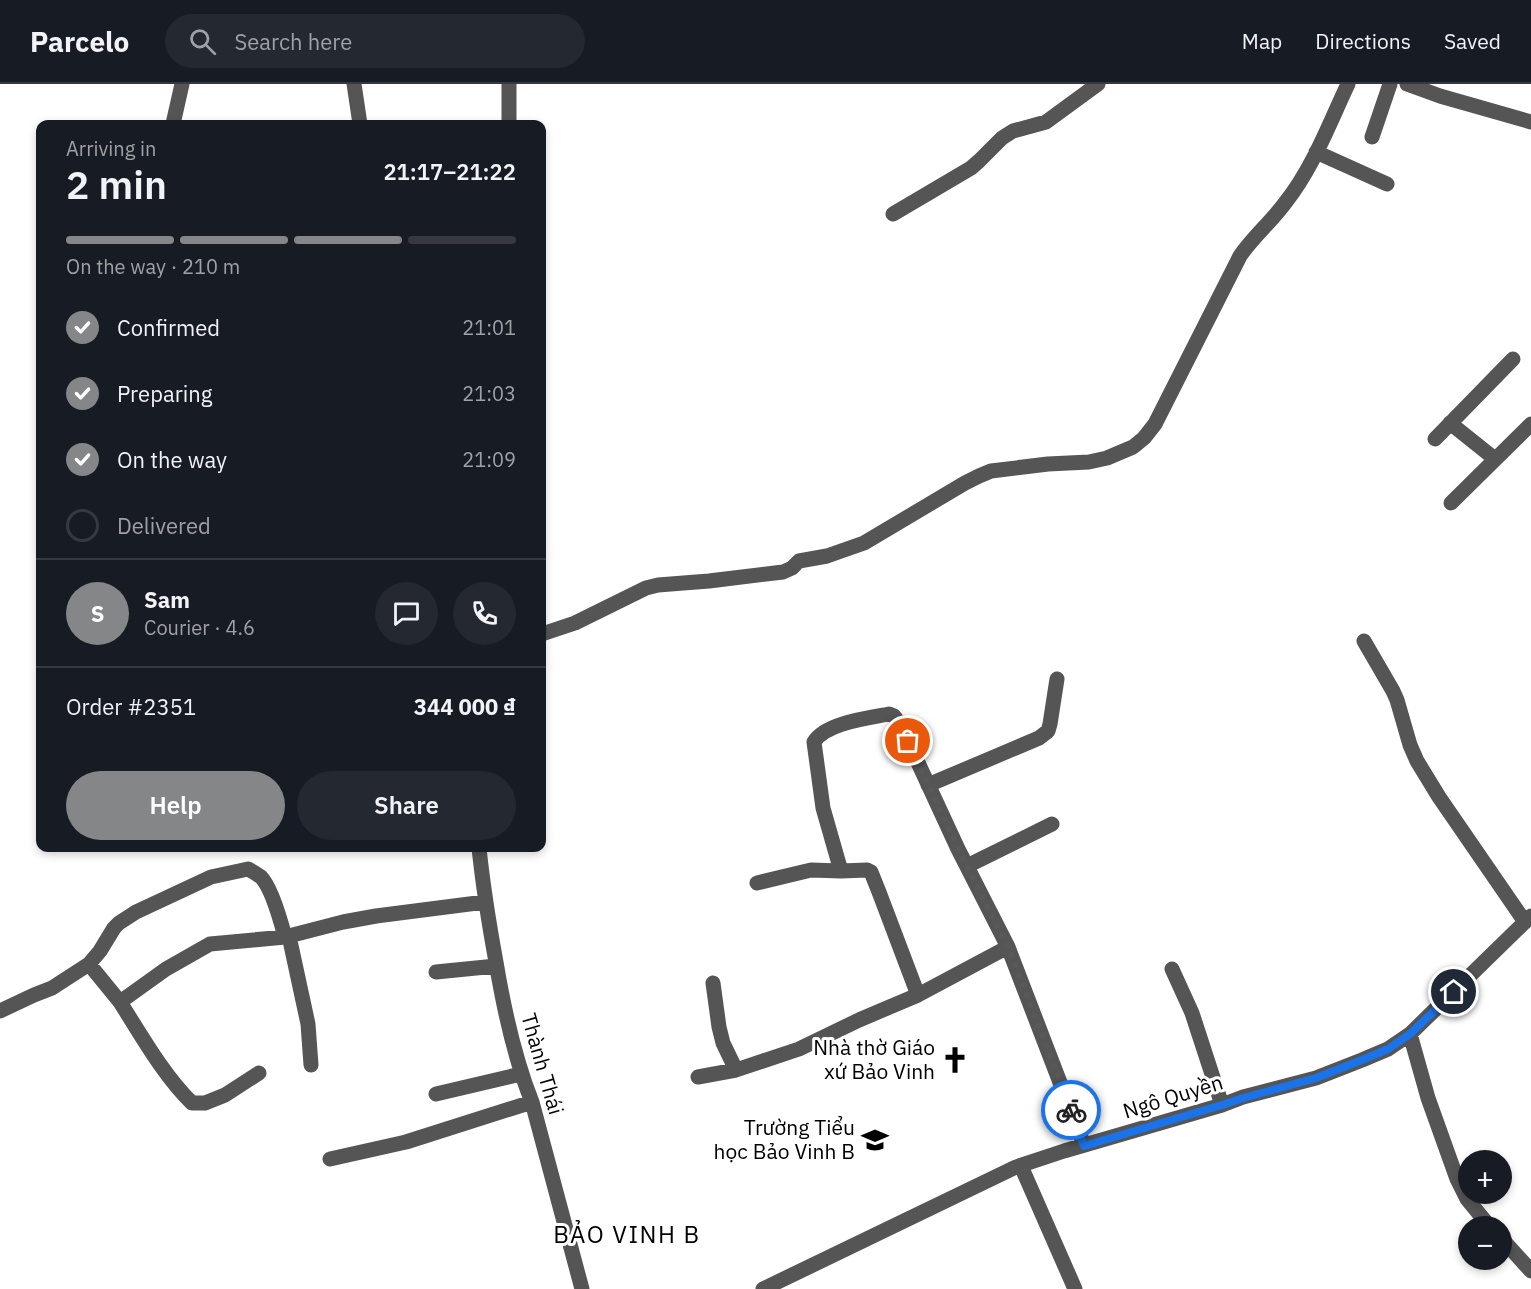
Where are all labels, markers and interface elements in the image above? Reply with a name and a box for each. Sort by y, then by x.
search box [165,14,585,68]
text: Parcelo [30,23,129,60]
icon: search [186,25,219,58]
text: Search here [234,27,352,56]
text: Map [1242,27,1282,55]
text: Directions [1315,27,1411,55]
text: Saved [1444,27,1501,55]
text: Arriving in [66,135,156,162]
text: 21:17–21:22 [383,157,516,186]
text: 2 min [66,159,167,210]
text: On the way · 210 m [66,253,240,280]
icon: check [66,311,99,344]
text: Confirmed [117,313,220,342]
text: 21:01 [462,314,516,341]
icon: check [66,377,99,410]
text: Preparing [117,379,212,408]
text: 21:03 [462,380,516,407]
icon: check [66,443,99,476]
text: On the way [117,445,227,474]
text: 21:09 [462,446,516,473]
text: Delivered [117,511,211,540]
button: chat [375,582,438,645]
button: phone [453,582,516,645]
text: Sam [144,585,190,614]
text: S [91,599,104,628]
text: Courier · 4.6 [144,614,255,641]
text: Order #2351 [66,692,196,721]
text: 344 000 ₫ [414,692,516,721]
pin [882,715,933,766]
icon: bag [891,724,924,757]
button: Help [66,771,285,840]
button: Share [297,771,516,840]
pin [1428,966,1479,1017]
icon: home [1437,975,1470,1008]
street label: Thành Thái [515,1010,571,1118]
place label: Nhà thờ Giáo xứ Bảo Vinh [813,1033,935,1085]
church icon: Nhà thờ Giáo xứ Bảo Vinh [940,1045,970,1075]
street label: Ngô Quyền [1119,1068,1226,1125]
courier [1041,1080,1101,1140]
icon: bike [1055,1094,1088,1127]
place label: Trường Tiểu học Bảo Vinh B [714,1113,855,1165]
school or university icon: Trường Tiểu học Bảo Vinh B [860,1125,890,1155]
map controls [1458,1150,1512,1270]
button: + [1458,1150,1512,1204]
button: − [1458,1216,1512,1270]
district label: BẢO VINH B [553,1218,701,1250]

